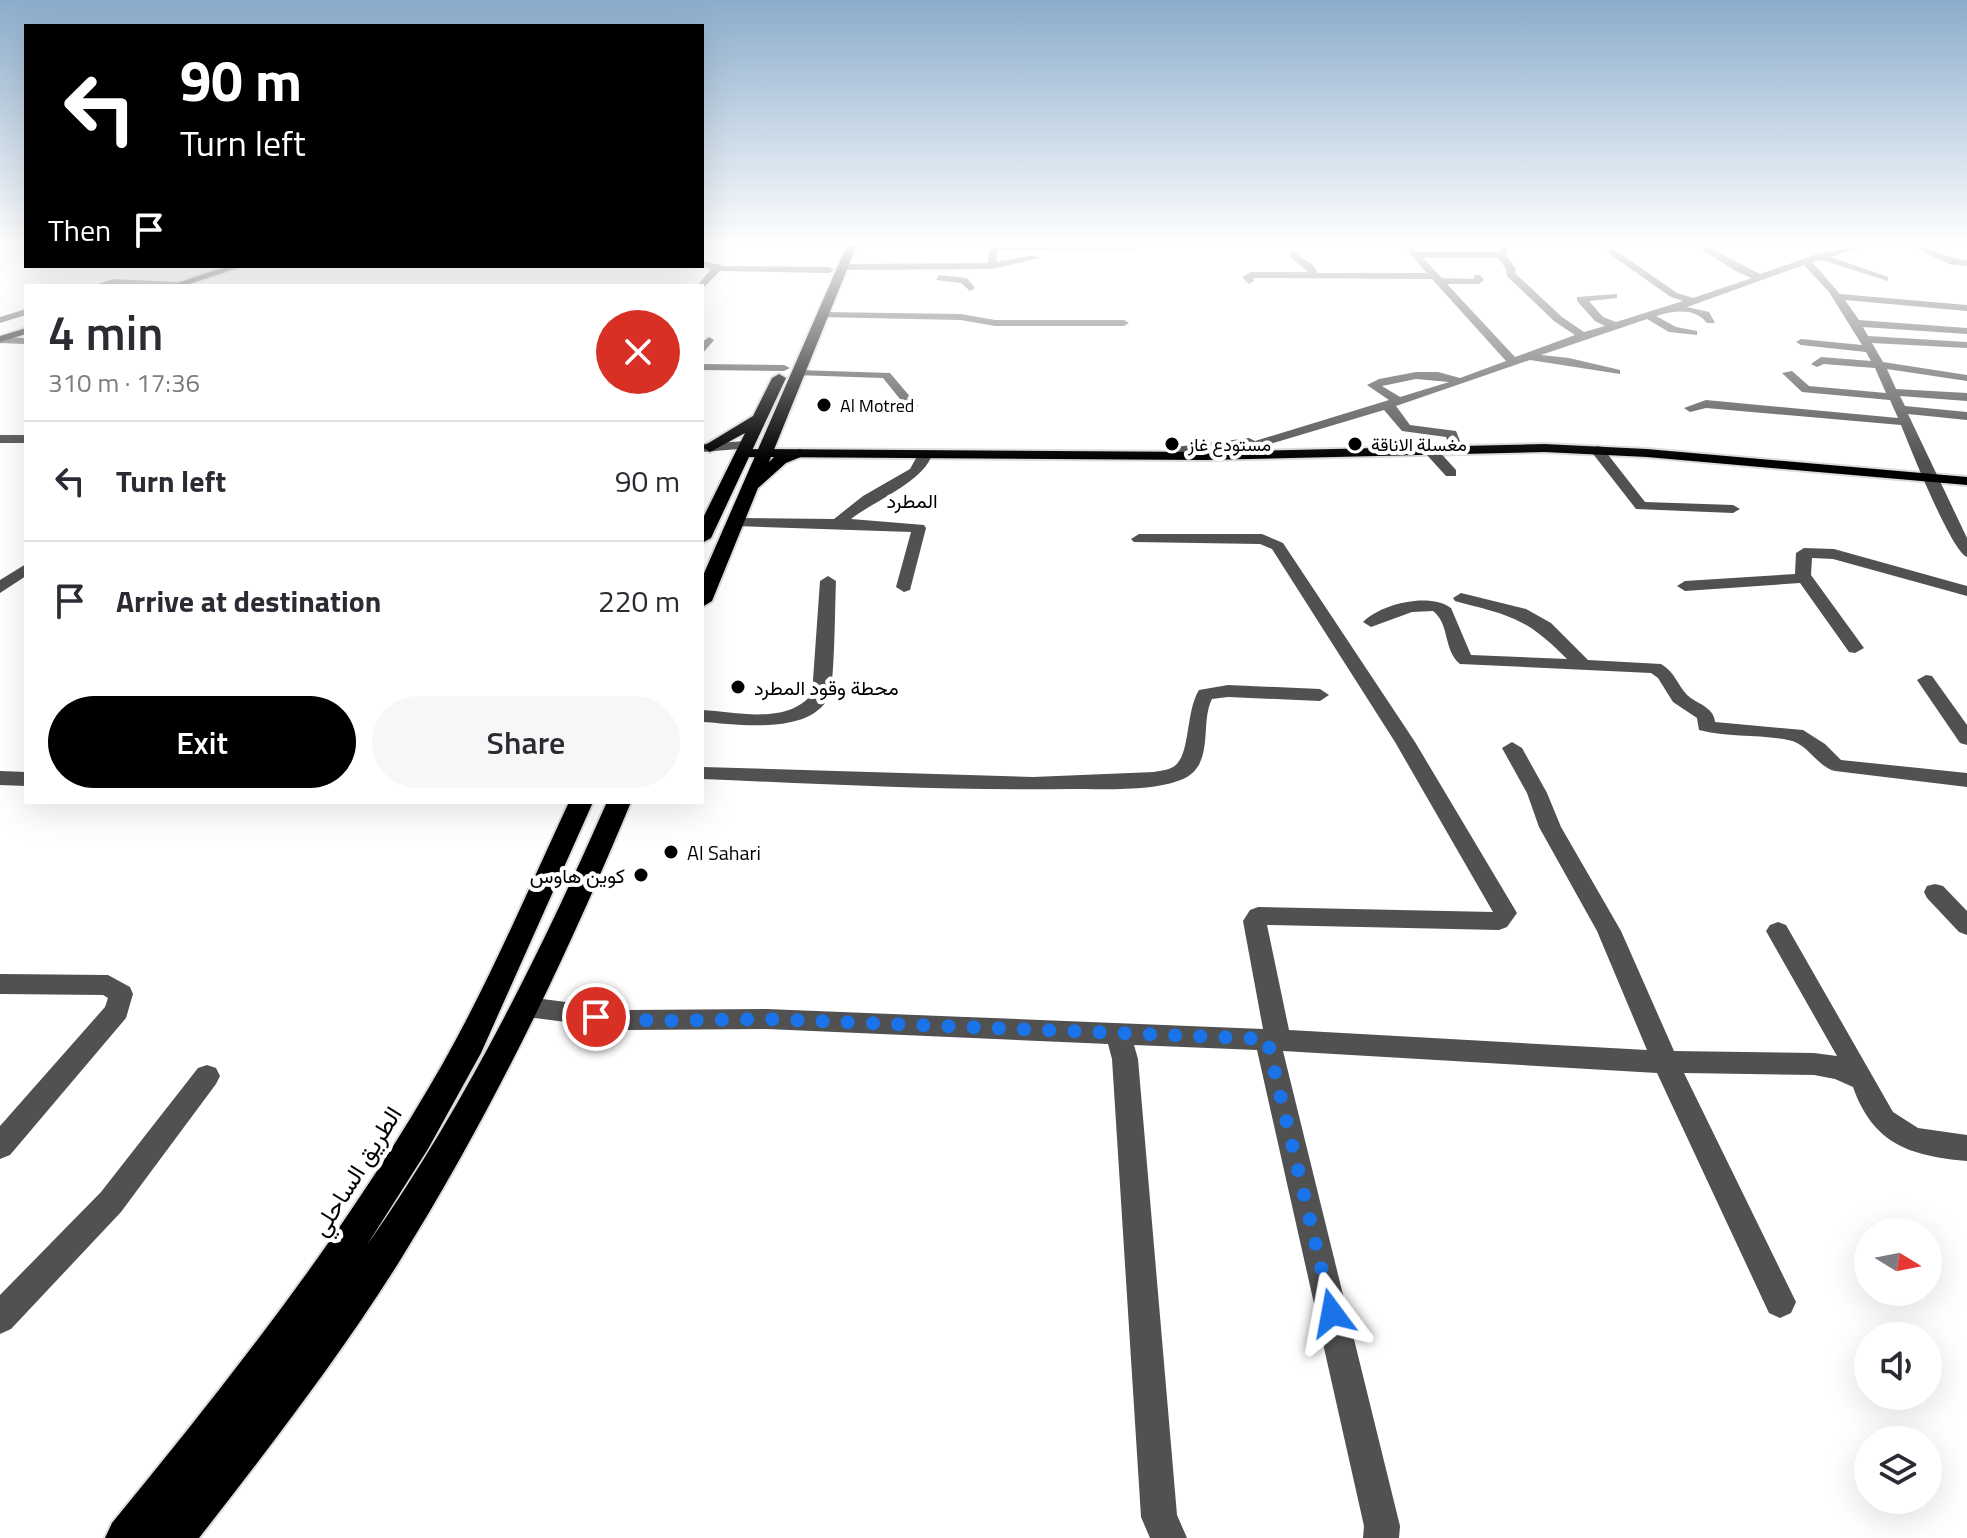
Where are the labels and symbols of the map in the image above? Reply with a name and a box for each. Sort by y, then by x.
place label: Al Motred [840,392,914,419]
marker: Al Motred [815,396,833,414]
place label: مستودع غاز [1187,431,1271,458]
place label: مغسلة الاناقة [1371,431,1467,458]
marker: مستودع غاز [1163,435,1181,453]
marker: مغسلة الاناقة [1346,435,1364,453]
district label: المطرد [886,485,938,516]
place label: محطة وقود المطرد [754,672,899,703]
marker: محطة وقود المطرد [729,678,747,696]
place label: Al Sahari [687,837,761,868]
marker: Al Sahari [662,843,680,861]
place label: كوين هاوس [530,860,625,891]
marker: كوين هاوس [632,866,650,884]
pin [562,983,630,1051]
street label: الطريق الساحلي [302,1099,412,1244]
north arrow [1854,1218,1942,1306]
position arrow [1290,1271,1374,1355]

